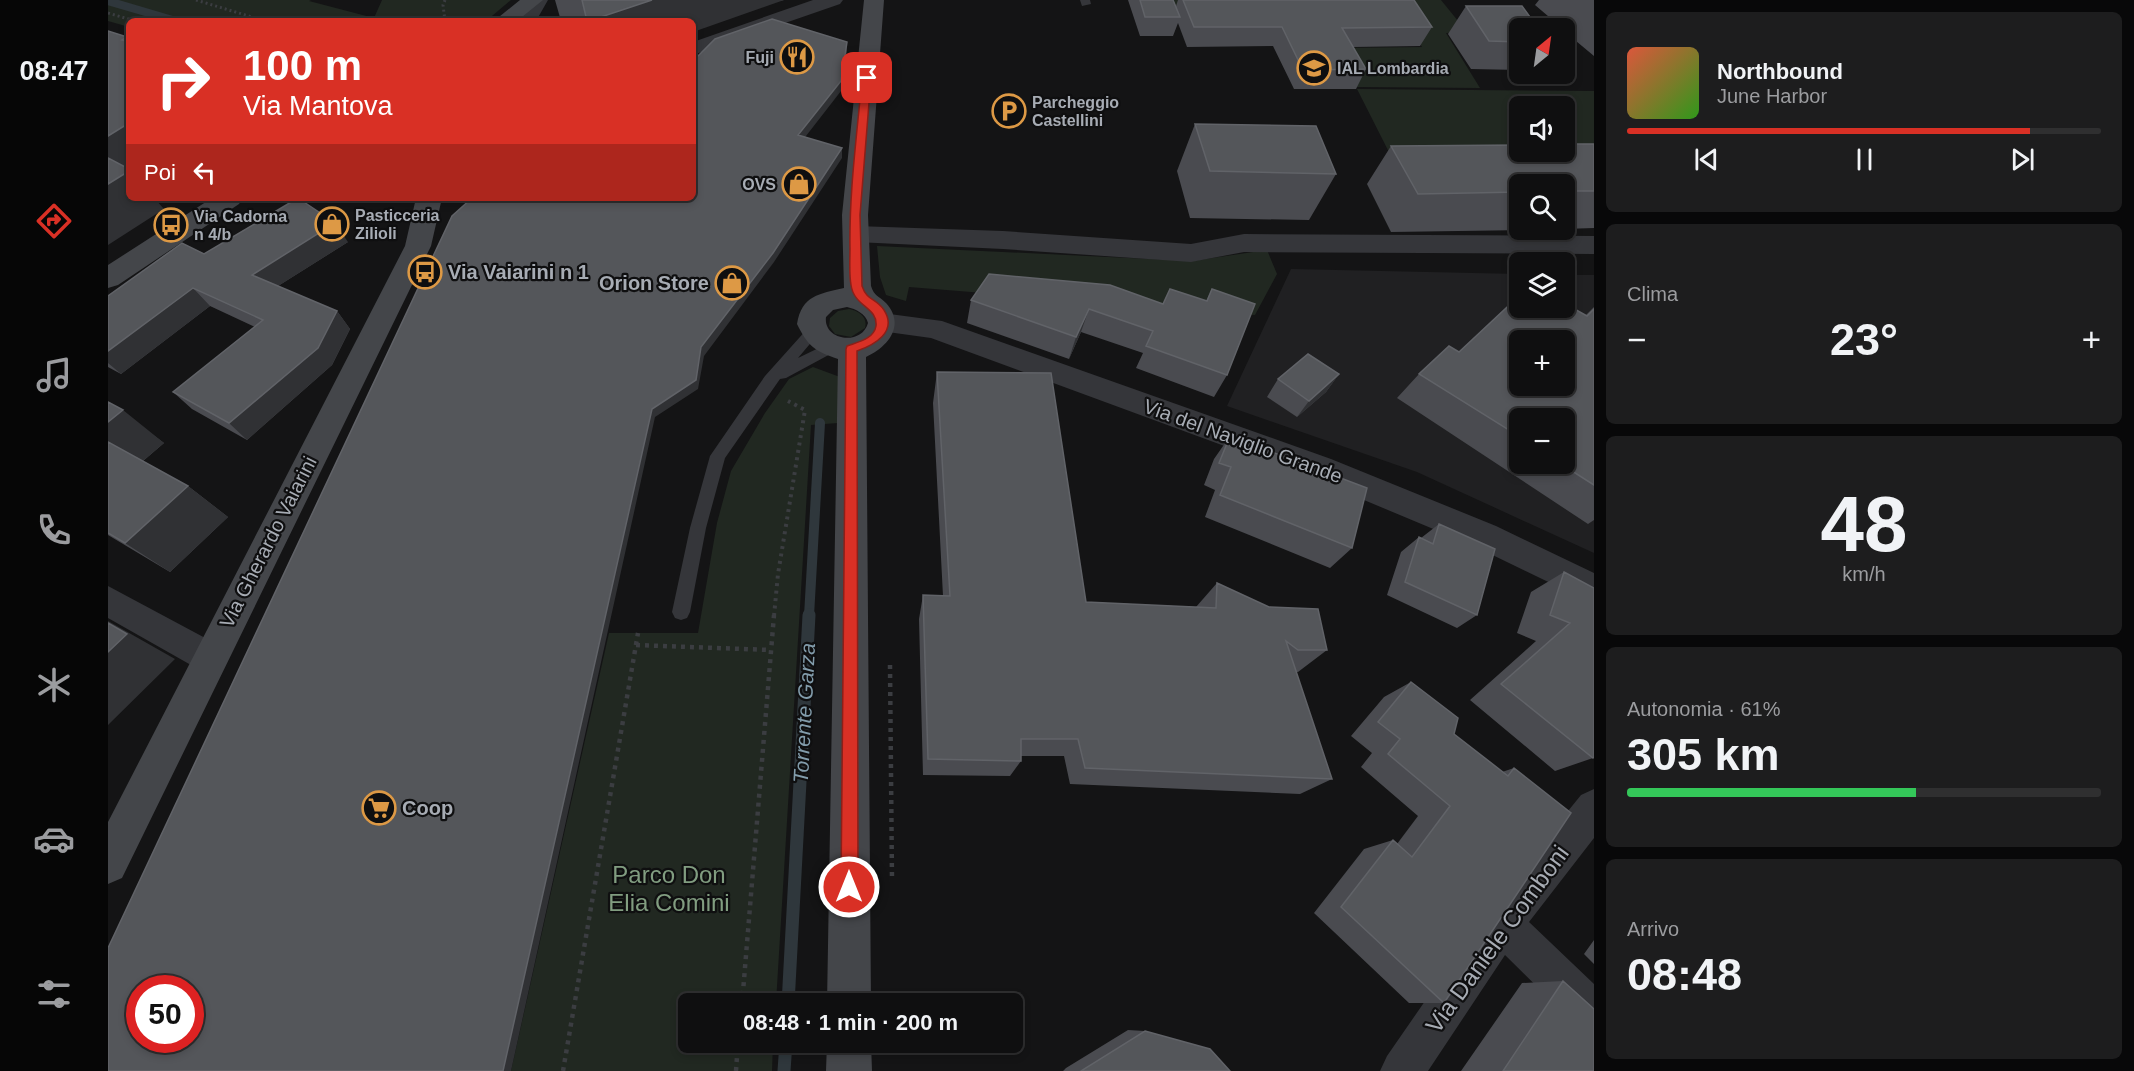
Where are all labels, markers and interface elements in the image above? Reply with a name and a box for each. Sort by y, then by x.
north arrow [1509,18,1575,84]
map controls [1509,18,1575,474]
restaurant icon: Fuji [779,39,815,75]
icon: right [144,42,222,120]
text: 100 m [243,42,362,89]
place label: Fuji [746,49,774,66]
school or university icon: IAL Lombardia [1296,50,1332,86]
pin [841,52,892,103]
text: 08:47 [19,56,89,86]
text: Northbound [1717,59,1843,84]
place label: IAL Lombardia [1337,60,1449,77]
icon: arrive [850,61,883,94]
text: June Harbor [1717,85,1827,107]
text: Via Mantova [243,91,393,121]
parking icon: Parcheggio Castellini [991,93,1027,129]
place label: Parcheggio Castellini [1032,94,1119,129]
button: sound [1509,96,1575,162]
icon: previous [1690,143,1723,176]
icon: pause [1848,143,1881,176]
icon: next [2006,143,2039,176]
icon: left [188,156,221,189]
text: Poi [144,160,176,185]
shop icon: OVS [781,166,817,202]
button: search [1509,174,1575,240]
place label: OVS [742,176,776,193]
icon: directions [33,200,75,242]
shop icon: Pasticceria Zilioli [314,206,350,242]
bus stop icon: Via Cadorna n 4/b [153,207,189,243]
place label: Pasticceria Zilioli [355,207,440,242]
place label: Via Cadorna n 4/b [194,208,287,243]
button: layers [1509,252,1575,318]
bus stop icon: Via Vaiarini n 1 [407,254,443,290]
place label: Via Vaiarini n 1 [448,261,589,283]
shop icon: Orion Store [714,265,750,301]
place label: Orion Store [599,272,709,294]
text: Clima [1627,283,1678,305]
text: 23° [1830,314,1898,365]
text: − [1627,321,1646,358]
text: + [2082,321,2101,358]
button: + [1509,330,1575,396]
icon: music [33,354,75,396]
street label: Via del Naviglio Grande [1141,395,1345,487]
button: − [1509,408,1575,474]
street label: Via Gherardo Vaiarini [215,453,321,631]
text: 48 [1821,480,1907,568]
icon: phone [33,509,75,551]
text: km/h [1842,563,1886,585]
water label: Torrente Garza [789,642,819,784]
icon: climate [33,664,75,706]
text: Autonomia · 61% [1627,698,1780,720]
text: 305 km [1627,729,1780,780]
supermarket icon: Coop [361,790,397,826]
place label: Coop [402,797,453,819]
icon: car [33,818,75,860]
street label: Via Daniele Comboni [1420,840,1574,1038]
position arrow [817,855,881,919]
park label: Parco Don Elia Comini [608,861,730,916]
text: Arrivo [1627,918,1679,940]
text: 08:48 [1627,949,1742,1000]
icon: filters [33,973,75,1015]
speed limit sign: 50 [126,975,204,1053]
text: 08:48 · 1 min · 200 m [743,1010,958,1035]

